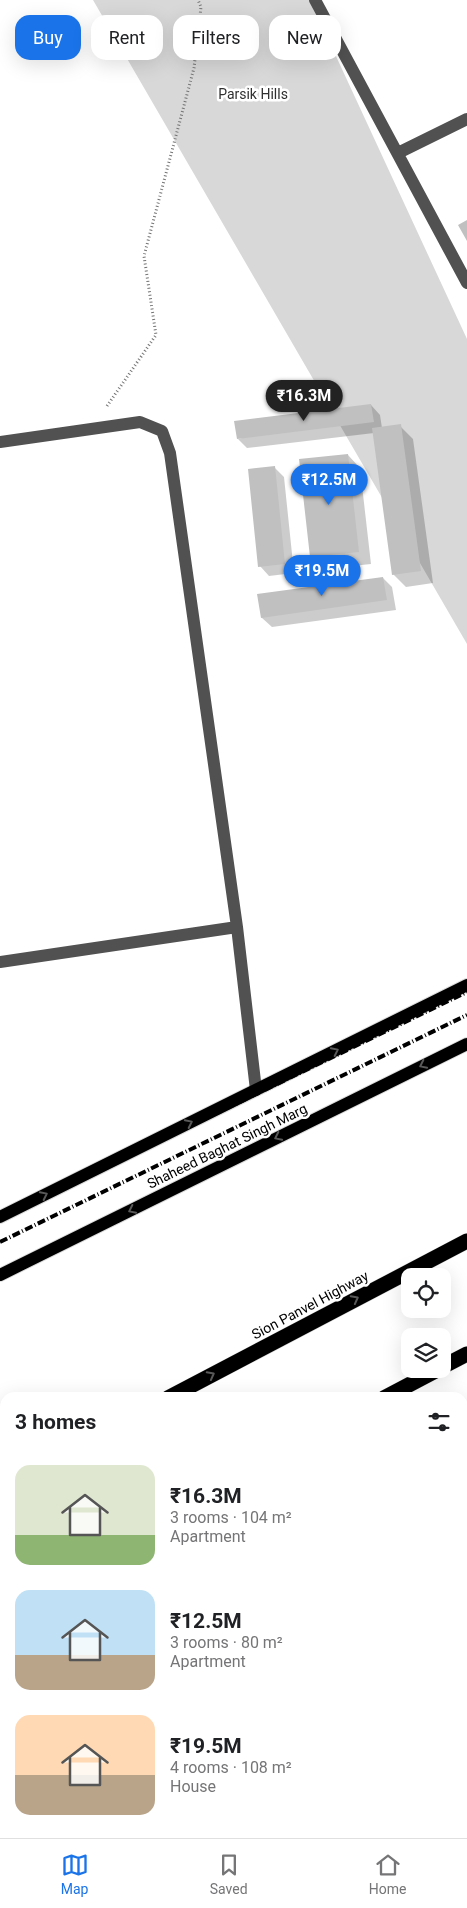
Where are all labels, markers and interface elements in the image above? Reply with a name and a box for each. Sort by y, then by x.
chip: Buy [15,15,81,60]
chip: Rent [91,15,163,60]
chip: Filters [173,15,259,60]
chip: New [269,15,341,60]
park label: Parsik Hills [218,86,288,102]
pin: ₹16.3M [263,380,345,422]
text: ₹16.3M [277,386,331,405]
pin: ₹12.5M [288,464,370,506]
text: ₹12.5M [302,470,356,489]
pin: ₹19.5M [281,554,363,597]
text: ₹19.5M [295,561,349,580]
one-way arrow [330,1047,339,1057]
one-way arrow [419,1059,428,1069]
street label: Shaheed Baghat Singh Marg [144,1100,310,1192]
one-way arrow [184,1119,193,1129]
one-way arrow [274,1131,283,1142]
one-way arrow [39,1191,48,1201]
one-way arrow [128,1204,137,1214]
street label: Sion Panvel Highway [249,1267,371,1342]
map controls [401,1268,451,1378]
button: locate [401,1268,451,1318]
one-way arrow [350,1295,359,1305]
button: layers [401,1328,451,1378]
one-way arrow [206,1371,215,1381]
icon: filters [425,1408,453,1436]
text: 3 homes [15,1410,96,1434]
text: ₹16.3M [170,1484,242,1508]
icon: home [55,1485,115,1545]
text: 3 rooms · 104 m² [170,1508,292,1527]
text: Apartment [170,1527,246,1546]
text: ₹12.5M [170,1609,242,1633]
icon: home [55,1610,115,1670]
text: 3 rooms · 80 m² [170,1633,283,1652]
text: Apartment [170,1652,246,1671]
text: ₹19.5M [170,1734,242,1758]
icon: home [55,1735,115,1795]
text: 4 rooms · 108 m² [170,1758,292,1777]
text: House [170,1777,216,1796]
tab: Map [61,1851,89,1897]
tab: Saved [210,1851,248,1897]
tab: Home [369,1851,406,1897]

